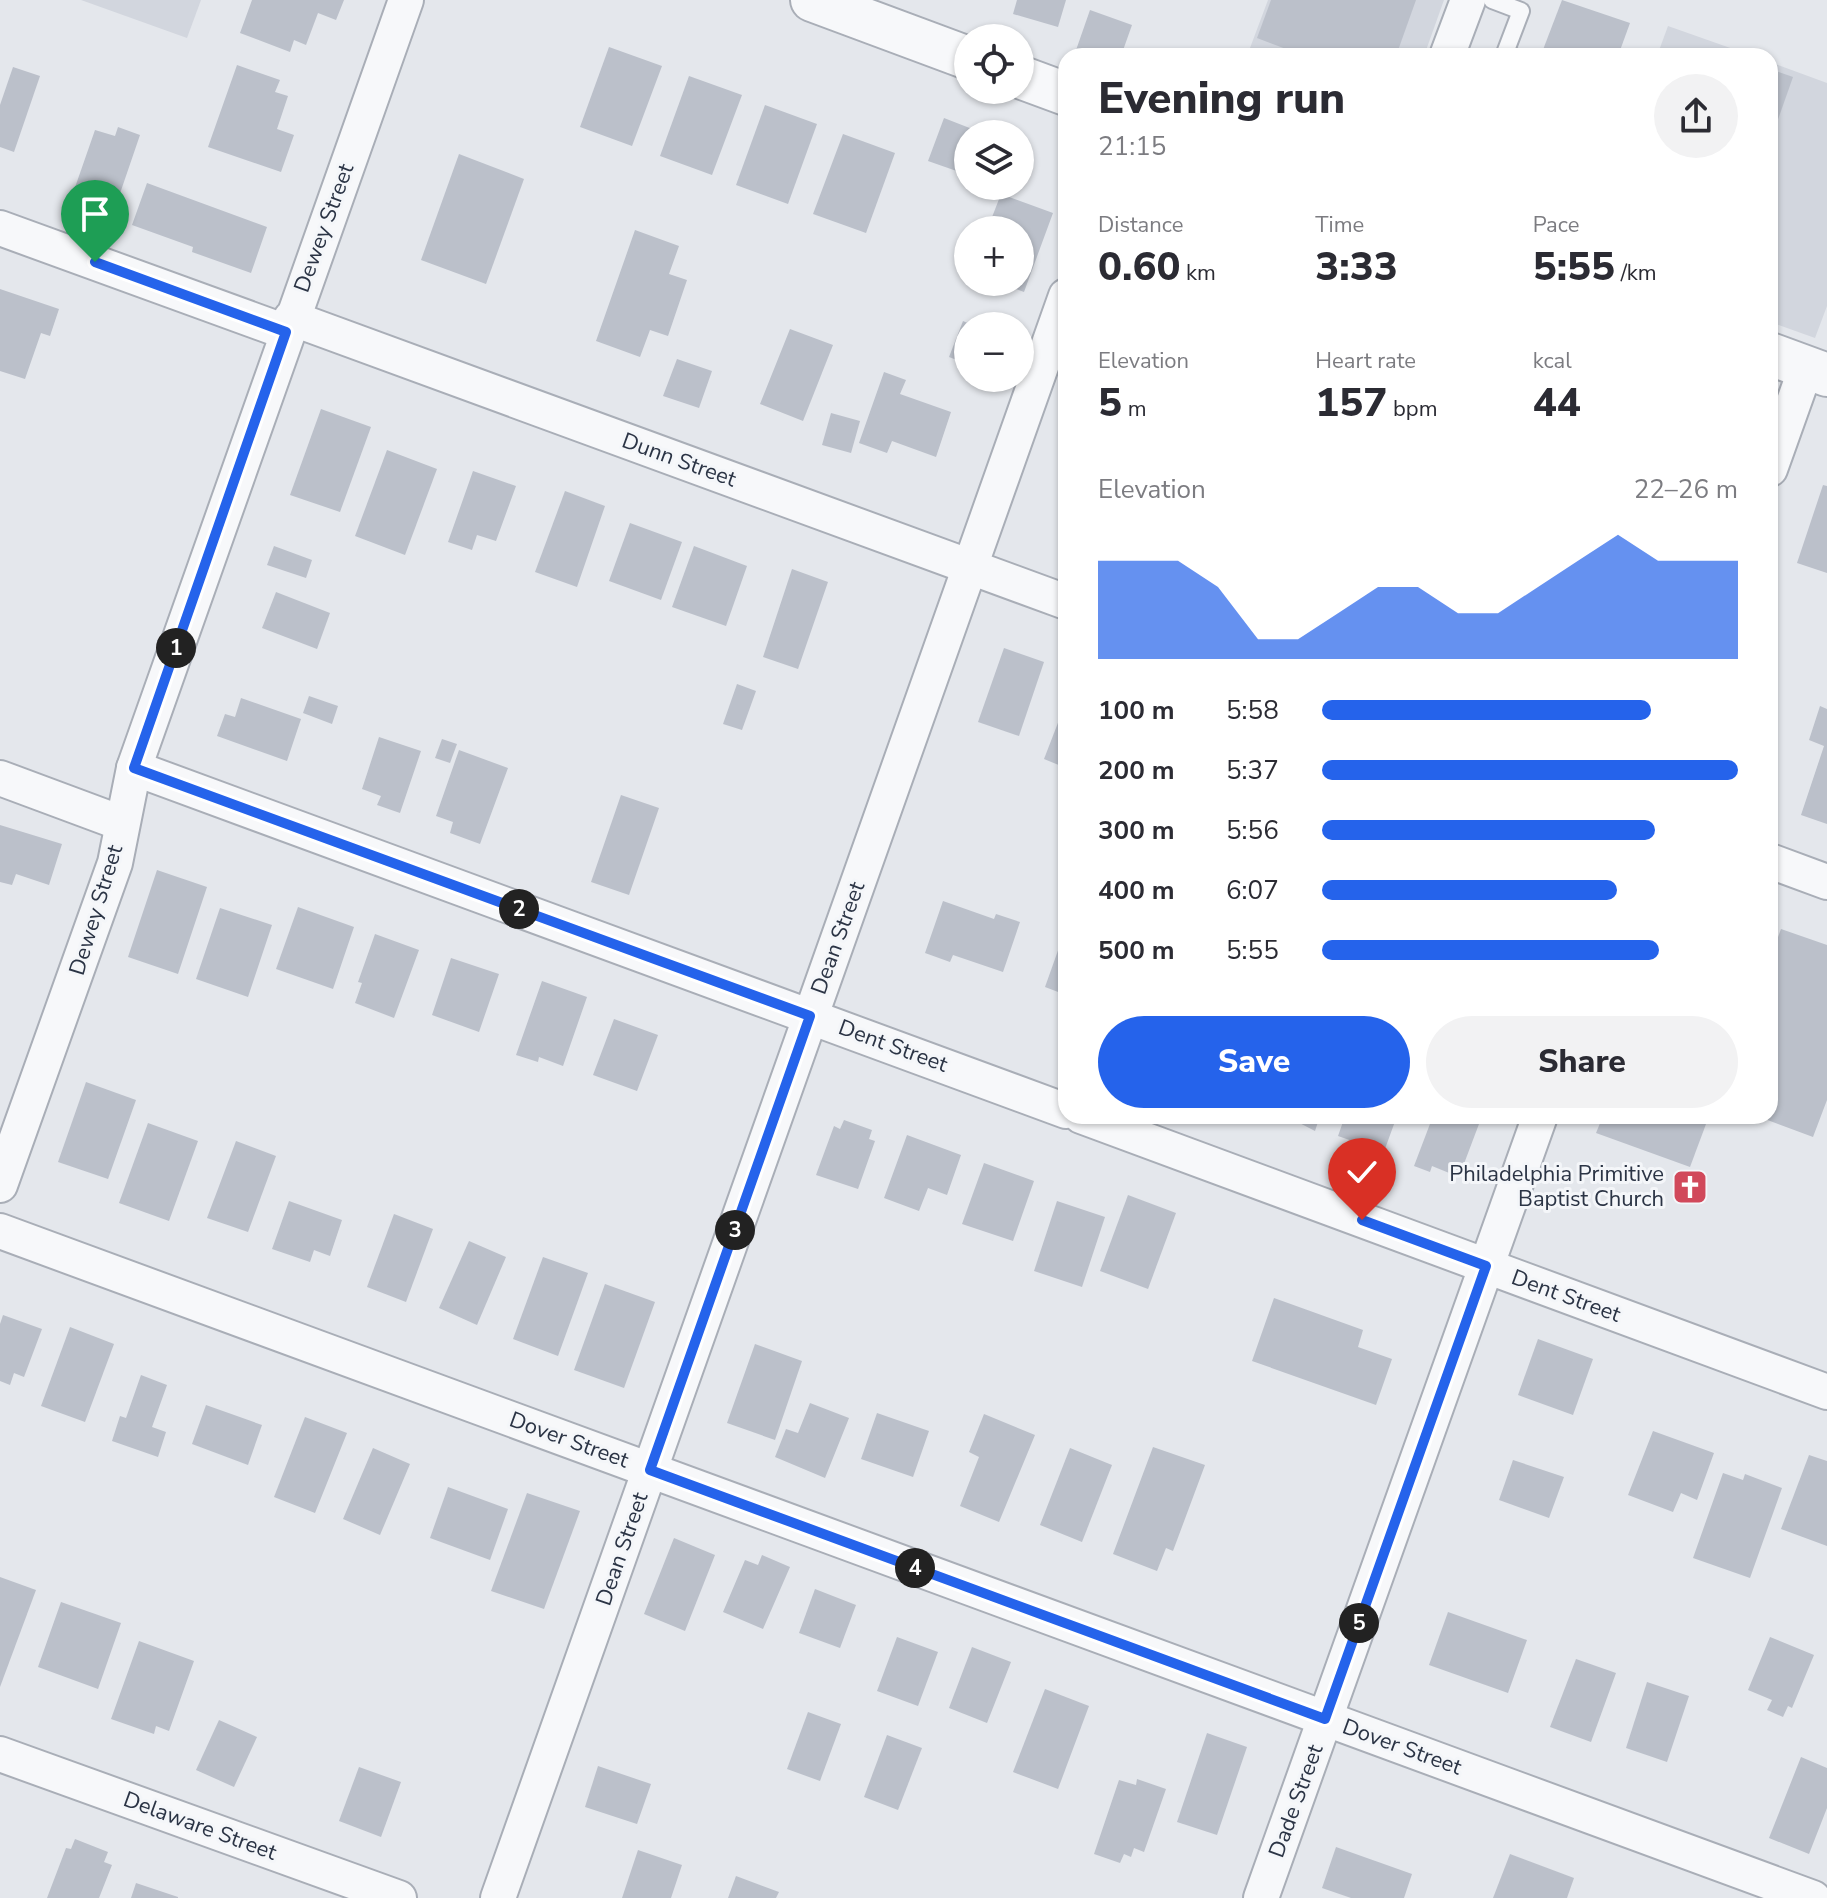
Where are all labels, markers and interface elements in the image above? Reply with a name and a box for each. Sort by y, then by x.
map controls [954,24,1034,392]
button: locate [954,24,1034,104]
text: Evening run [1098,69,1345,129]
button: share [1654,74,1738,158]
button: layers [954,120,1034,200]
text: 21:15 [1098,129,1166,164]
street label: Dewey Street [287,159,361,296]
pin [61,180,129,262]
icon: arrive [73,192,117,236]
text: Distance [1098,210,1183,240]
text: Time [1315,210,1364,240]
text: Pace [1533,210,1579,240]
button: + [954,216,1034,296]
text: 0.60 [1098,240,1180,294]
text: 3:33 [1315,240,1398,294]
text: 5:55 [1533,240,1615,294]
text: km [1180,258,1216,288]
text: /km [1615,258,1657,288]
button: − [954,312,1034,392]
text: Elevation [1098,346,1189,376]
text: Heart rate [1315,346,1416,376]
text: kcal [1533,346,1572,376]
text: 5 [1098,376,1122,430]
text: 157 [1315,376,1387,430]
text: 44 [1533,376,1581,430]
text: m [1122,394,1147,424]
text: bpm [1387,394,1437,424]
street label: Dunn Street [618,425,740,495]
text: Elevation [1098,472,1206,507]
text: 22–26 m [1634,472,1738,507]
pin: 1 [156,628,196,668]
text: 1 [169,633,183,663]
text: 100 m [1098,693,1175,728]
text: 5:58 [1226,693,1279,728]
text: 200 m [1098,753,1175,788]
text: 5:37 [1226,753,1279,788]
text: 300 m [1098,813,1175,848]
text: 5:56 [1226,813,1279,848]
street label: Dewey Street [62,841,130,979]
text: 400 m [1098,873,1175,908]
text: 6:07 [1226,873,1279,908]
street label: Dean Street [804,877,872,999]
pin: 2 [499,889,539,929]
text: 2 [512,894,526,924]
text: 500 m [1098,933,1175,968]
text: 5:55 [1226,933,1279,968]
street label: Dent Street [834,1012,952,1080]
button: Save [1098,1016,1410,1108]
button: Share [1426,1016,1738,1108]
pin [1328,1138,1396,1220]
icon: check [1340,1150,1384,1194]
place label: Philadelphia Primitive Baptist Church [1449,1159,1664,1214]
church icon: Philadelphia Primitive Baptist Church [1671,1168,1709,1206]
pin: 3 [715,1210,755,1250]
text: 3 [728,1215,742,1245]
street label: Dent Street [1507,1262,1625,1330]
street label: Dover Street [505,1405,633,1476]
street label: Dean Street [589,1488,655,1610]
pin: 4 [895,1548,935,1588]
text: 4 [908,1553,922,1583]
pin: 5 [1339,1603,1379,1643]
text: 5 [1352,1608,1366,1638]
street label: Dover Street [1338,1712,1466,1783]
street label: Dade Street [1262,1740,1330,1862]
street label: Delaware Street [119,1784,281,1868]

